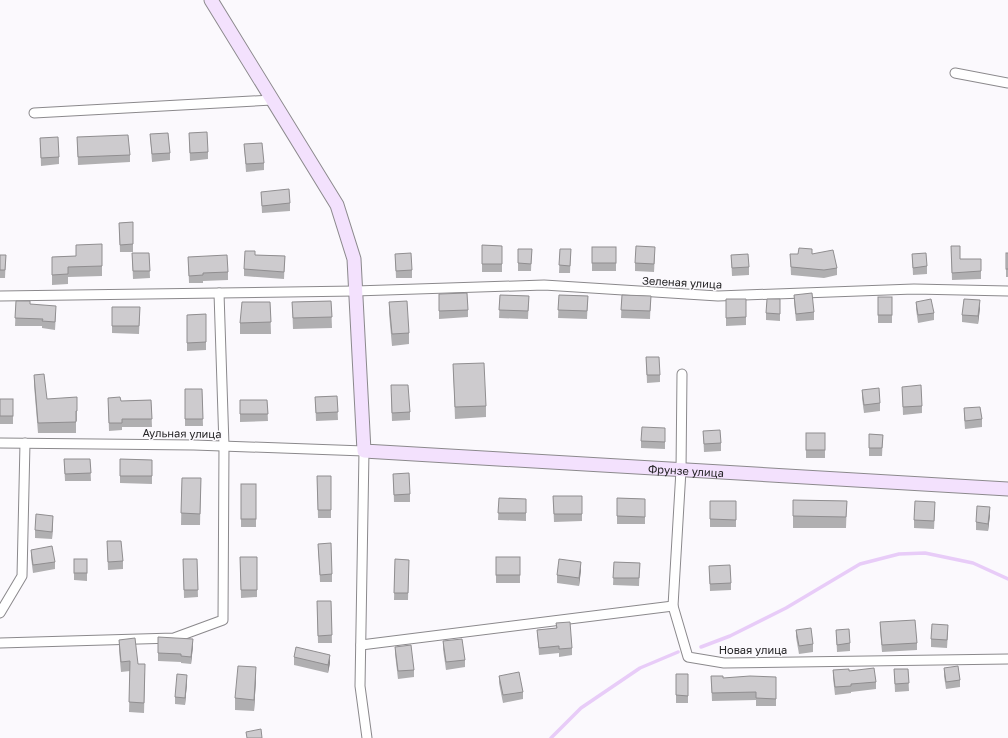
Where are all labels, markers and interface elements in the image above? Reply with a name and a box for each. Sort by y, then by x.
street label: Зеленая улица [642,273,722,291]
street label: Аульная улица [142,426,222,440]
street label: Фрунзе улица [648,461,724,479]
street label: Новая улица [719,643,787,656]

